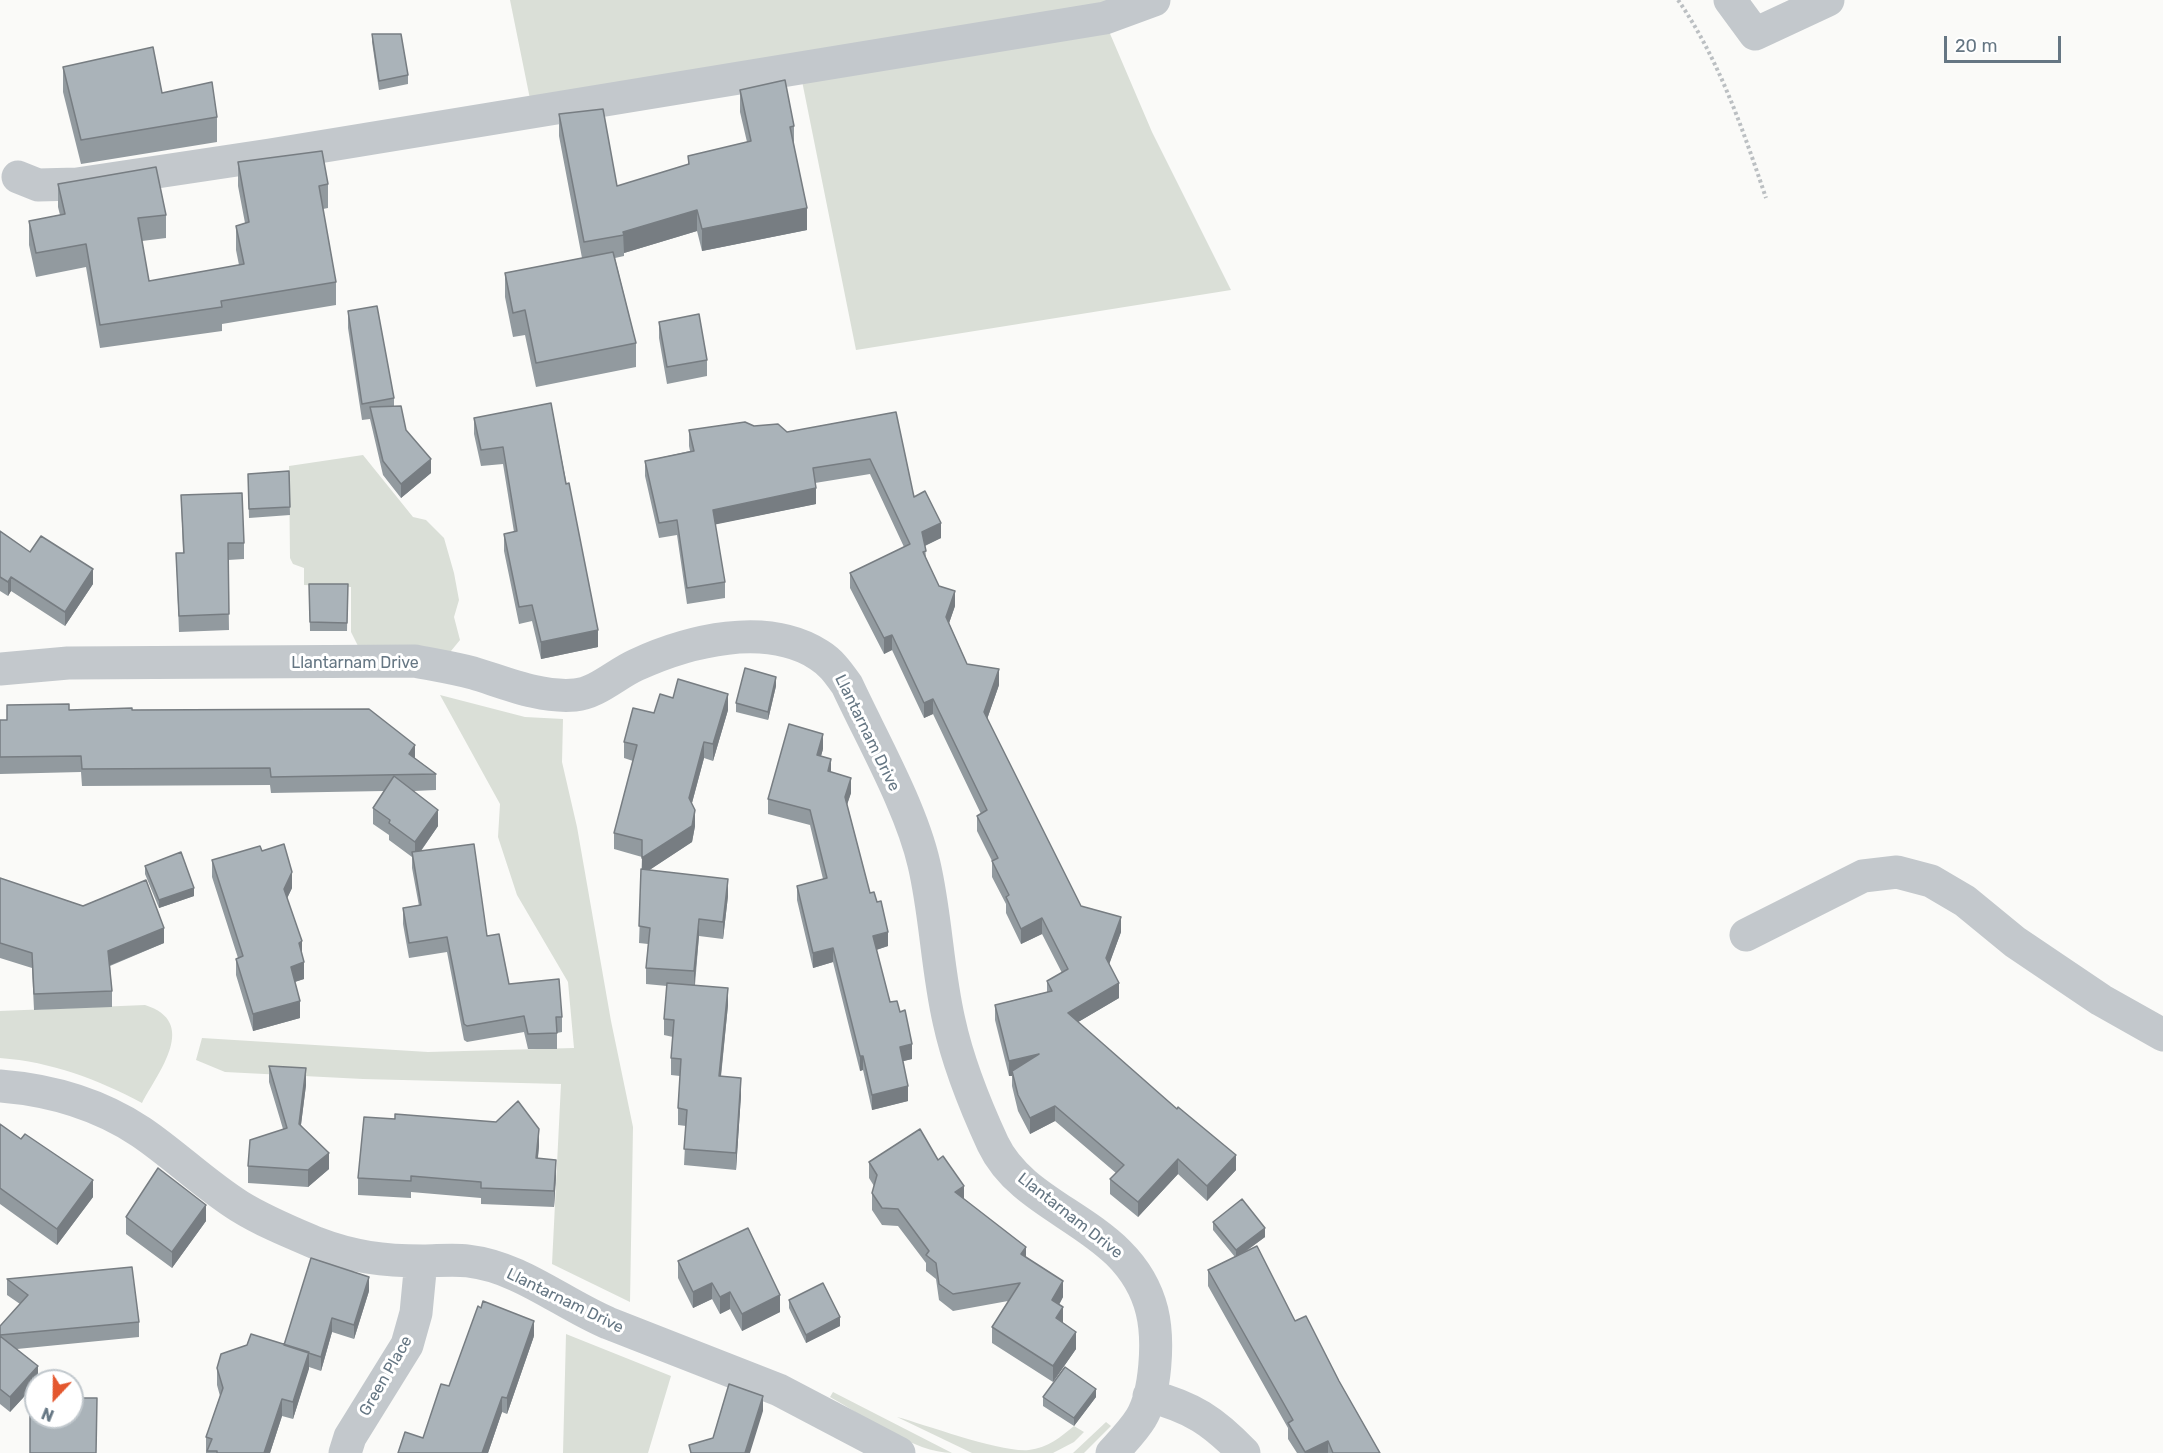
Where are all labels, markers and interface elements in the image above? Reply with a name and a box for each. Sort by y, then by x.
scale bar [1947,24,2064,62]
text: 20 m [1955,35,1997,57]
street label: Llantarnam Drive [291,653,419,673]
street label: Llantarnam Drive [830,671,904,795]
street label: Llantarnam Drive [1014,1169,1126,1263]
street label: Llantarnam Drive [503,1264,627,1338]
street label: Green Place [355,1333,417,1419]
north arrow [24,1369,84,1429]
text: N [39,1403,57,1425]

